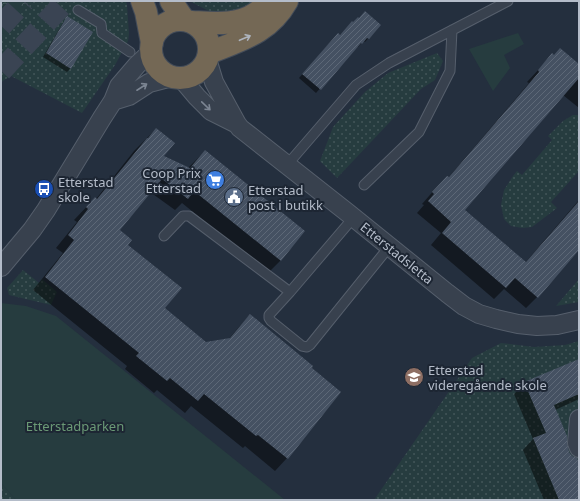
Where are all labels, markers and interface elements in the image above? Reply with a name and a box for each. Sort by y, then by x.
one-way arrow [239,34,251,42]
one-way arrow [136,83,147,91]
one-way arrow [200,101,211,110]
place label: Coop Prix Etterstad [142,164,201,197]
supermarket icon: Coop Prix Etterstad [204,169,226,191]
place label: Etterstad skole [58,173,114,206]
bus stop icon: Etterstad skole [33,178,55,200]
place label: Etterstad post i butikk [248,181,323,214]
public building icon: Etterstad post i butikk [223,186,245,208]
street label: Etterstadsletta [357,218,437,288]
place label: Etterstad videregående skole [428,361,547,394]
school or university icon: Etterstad videregående skole [403,366,425,388]
park label: Etterstadparken [26,417,124,435]

